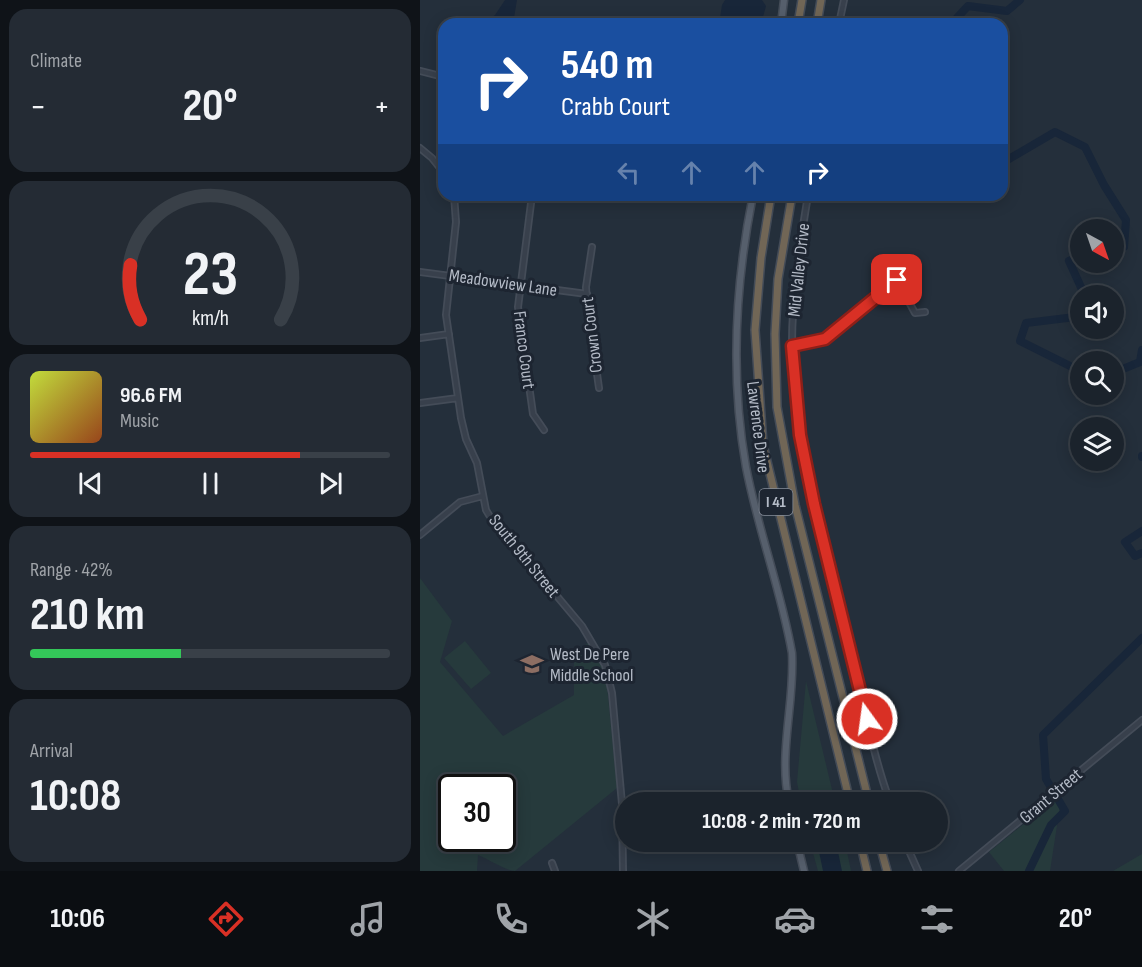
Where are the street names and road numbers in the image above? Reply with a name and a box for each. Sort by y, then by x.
street label: Mid Valley Drive [784,222,814,318]
street label: Meadowview Lane [448,265,558,301]
street label: Crown Court [577,295,607,374]
street label: Franco Court [509,310,539,391]
street label: Lawrence Drive [742,380,774,474]
road number: I 41 [760,489,792,515]
street label: South 9th Street [484,510,564,602]
street label: Grant Street [1016,764,1087,828]

